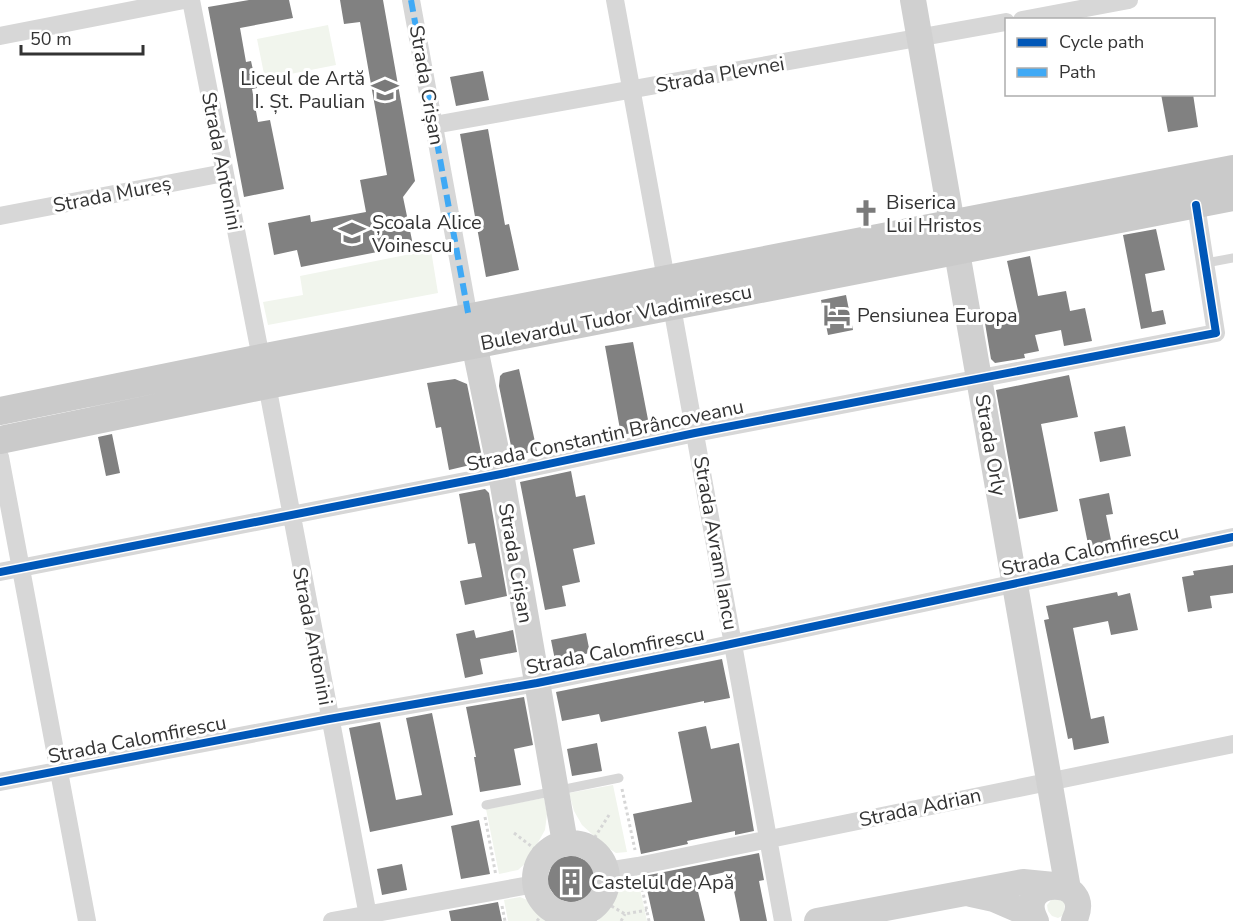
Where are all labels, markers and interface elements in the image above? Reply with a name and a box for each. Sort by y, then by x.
scale bar [21,18,142,56]
legend [1005,18,1215,96]
street label: Strada Crișan [403,23,450,147]
text: 50 m [30,27,72,51]
text: Cycle path [1059,30,1144,54]
street label: Strada Plevnei [654,50,787,99]
text: Path [1059,60,1096,84]
place label: Liceul de Artă I. Șt. Paulian [240,65,365,115]
school or university icon: Liceul de Artă I. Șt. Paulian [370,75,400,105]
street label: Strada Antonini [195,90,248,233]
street label: Strada Mureș [51,170,174,219]
place label: Biserica Lui Hristos [886,189,982,239]
church icon: Biserica Lui Hristos [851,198,881,228]
place label: Școala Alice Voinescu [371,209,482,259]
school or university icon: Școala Alice Voinescu [337,218,367,248]
street label: Bulevardul Tudor Vladimirescu [478,278,754,357]
hotel icon: Pensiunea Europa [822,300,852,330]
place label: Pensiunea Europa [857,302,1018,329]
street label: Strada Orly [968,392,1013,499]
street label: Strada Constantin Brâncoveanu [464,393,746,478]
street label: Strada Avram Iancu [687,454,744,632]
street label: Strada Crișan [492,501,539,625]
street label: Strada Calomfirescu [999,518,1181,583]
street label: Strada Antonini [286,565,339,708]
street label: Strada Calomfirescu [524,620,707,681]
street label: Strada Calomfirescu [46,709,229,770]
street label: Strada Adrian [857,781,984,834]
building icon: Castelul de Apă [556,867,586,897]
place label: Castelul de Apă [591,869,734,896]

